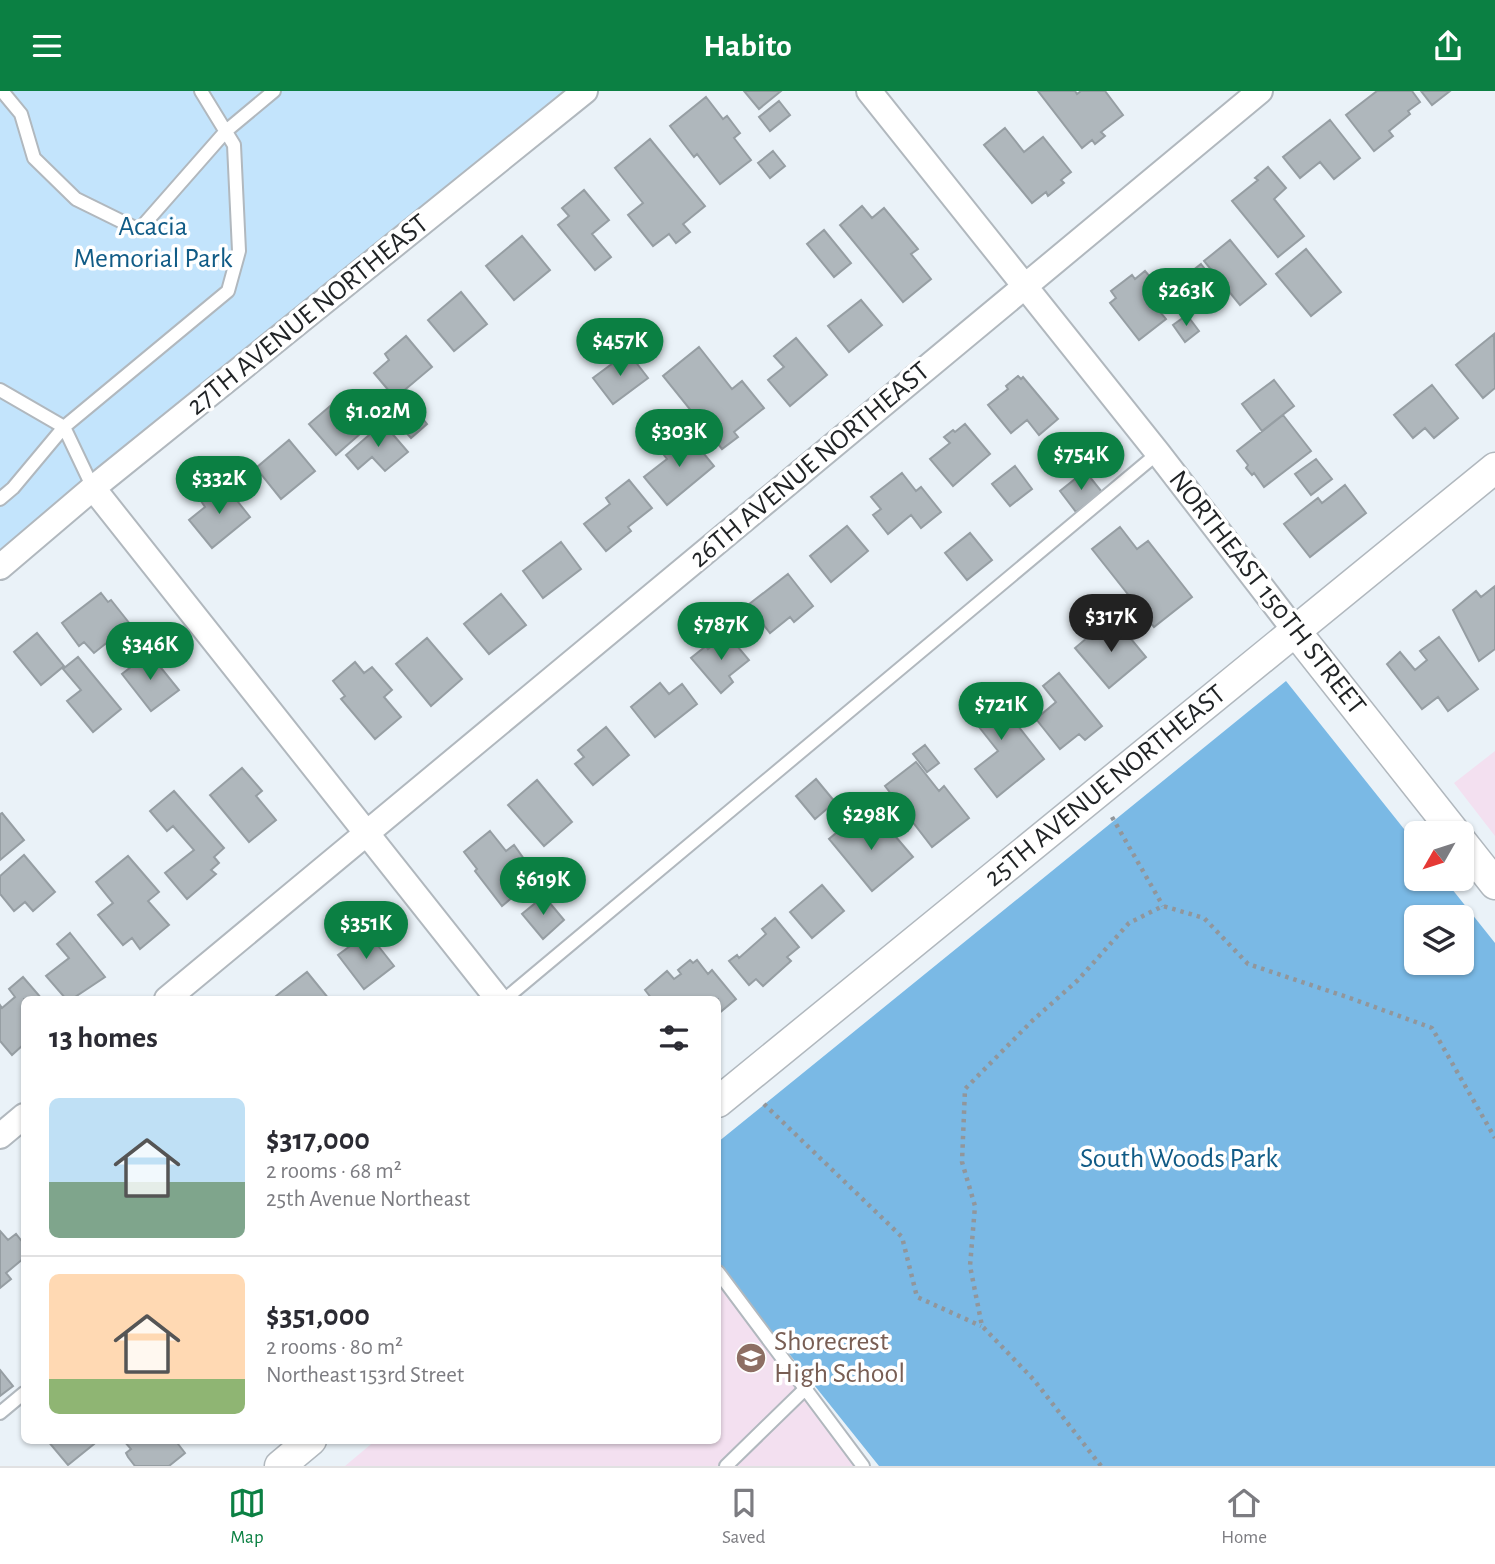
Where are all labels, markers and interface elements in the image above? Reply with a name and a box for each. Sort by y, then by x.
icon: menu [28,27,66,65]
icon: share [1429,27,1467,65]
text: Habito [703,30,792,62]
street label: 27TH AVENUE NORTHEAST [182,209,434,421]
park label: Acacia Memorial Park [74,213,233,273]
pin: $263K [1137,268,1235,328]
text: $263K [1158,279,1214,302]
pin: $457K [571,319,669,378]
text: $457K [592,329,648,352]
street label: 26TH AVENUE NORTHEAST [685,357,935,573]
pin: $1.02M [321,389,435,449]
text: $1.02M [345,400,411,423]
pin: $303K [630,409,728,469]
text: $303K [651,420,707,443]
pin: $754K [1032,433,1130,492]
text: $754K [1053,443,1109,466]
pin: $332K [170,457,268,516]
street label: NORTHEAST 150TH STREET [1163,466,1371,720]
text: $332K [192,467,246,490]
pin: $317K [1062,595,1160,654]
pin: $787K [672,603,770,662]
text: $317K [1085,605,1137,628]
text: $787K [694,613,749,636]
pin: $346K [101,623,199,682]
text: $346K [122,633,178,656]
street label: 25TH AVENUE NORTHEAST [980,680,1231,892]
pin: $721K [952,683,1050,742]
text: $721K [975,693,1027,716]
pin: $298K [822,793,920,852]
text: $298K [842,803,900,826]
north arrow [1404,821,1474,891]
map controls [1404,821,1474,975]
pin: $619K [494,857,592,917]
text: $619K [516,868,570,891]
pin: $351K [317,901,415,961]
button: layers [1404,905,1474,975]
text: $351K [340,912,392,935]
icon: filters [655,1019,693,1057]
text: 13 homes [49,1023,158,1053]
text: $317,000 [266,1125,370,1155]
icon: home [105,1126,189,1210]
park label: South Woods Park [1080,1145,1278,1173]
text: 2 rooms · 68 m² [266,1160,402,1183]
text: 25th Avenue Northeast [266,1188,470,1211]
text: $351,000 [266,1301,370,1331]
icon: home [105,1302,189,1386]
place label: Shorecrest High School [774,1328,905,1388]
text: 2 rooms · 80 m² [266,1336,403,1359]
school or university icon: Shorecrest High School [734,1341,768,1375]
text: Northeast 153rd Street [266,1364,464,1387]
tab: Map [228,1484,266,1549]
tab: Saved [722,1484,765,1549]
tab: Home [1221,1484,1267,1549]

